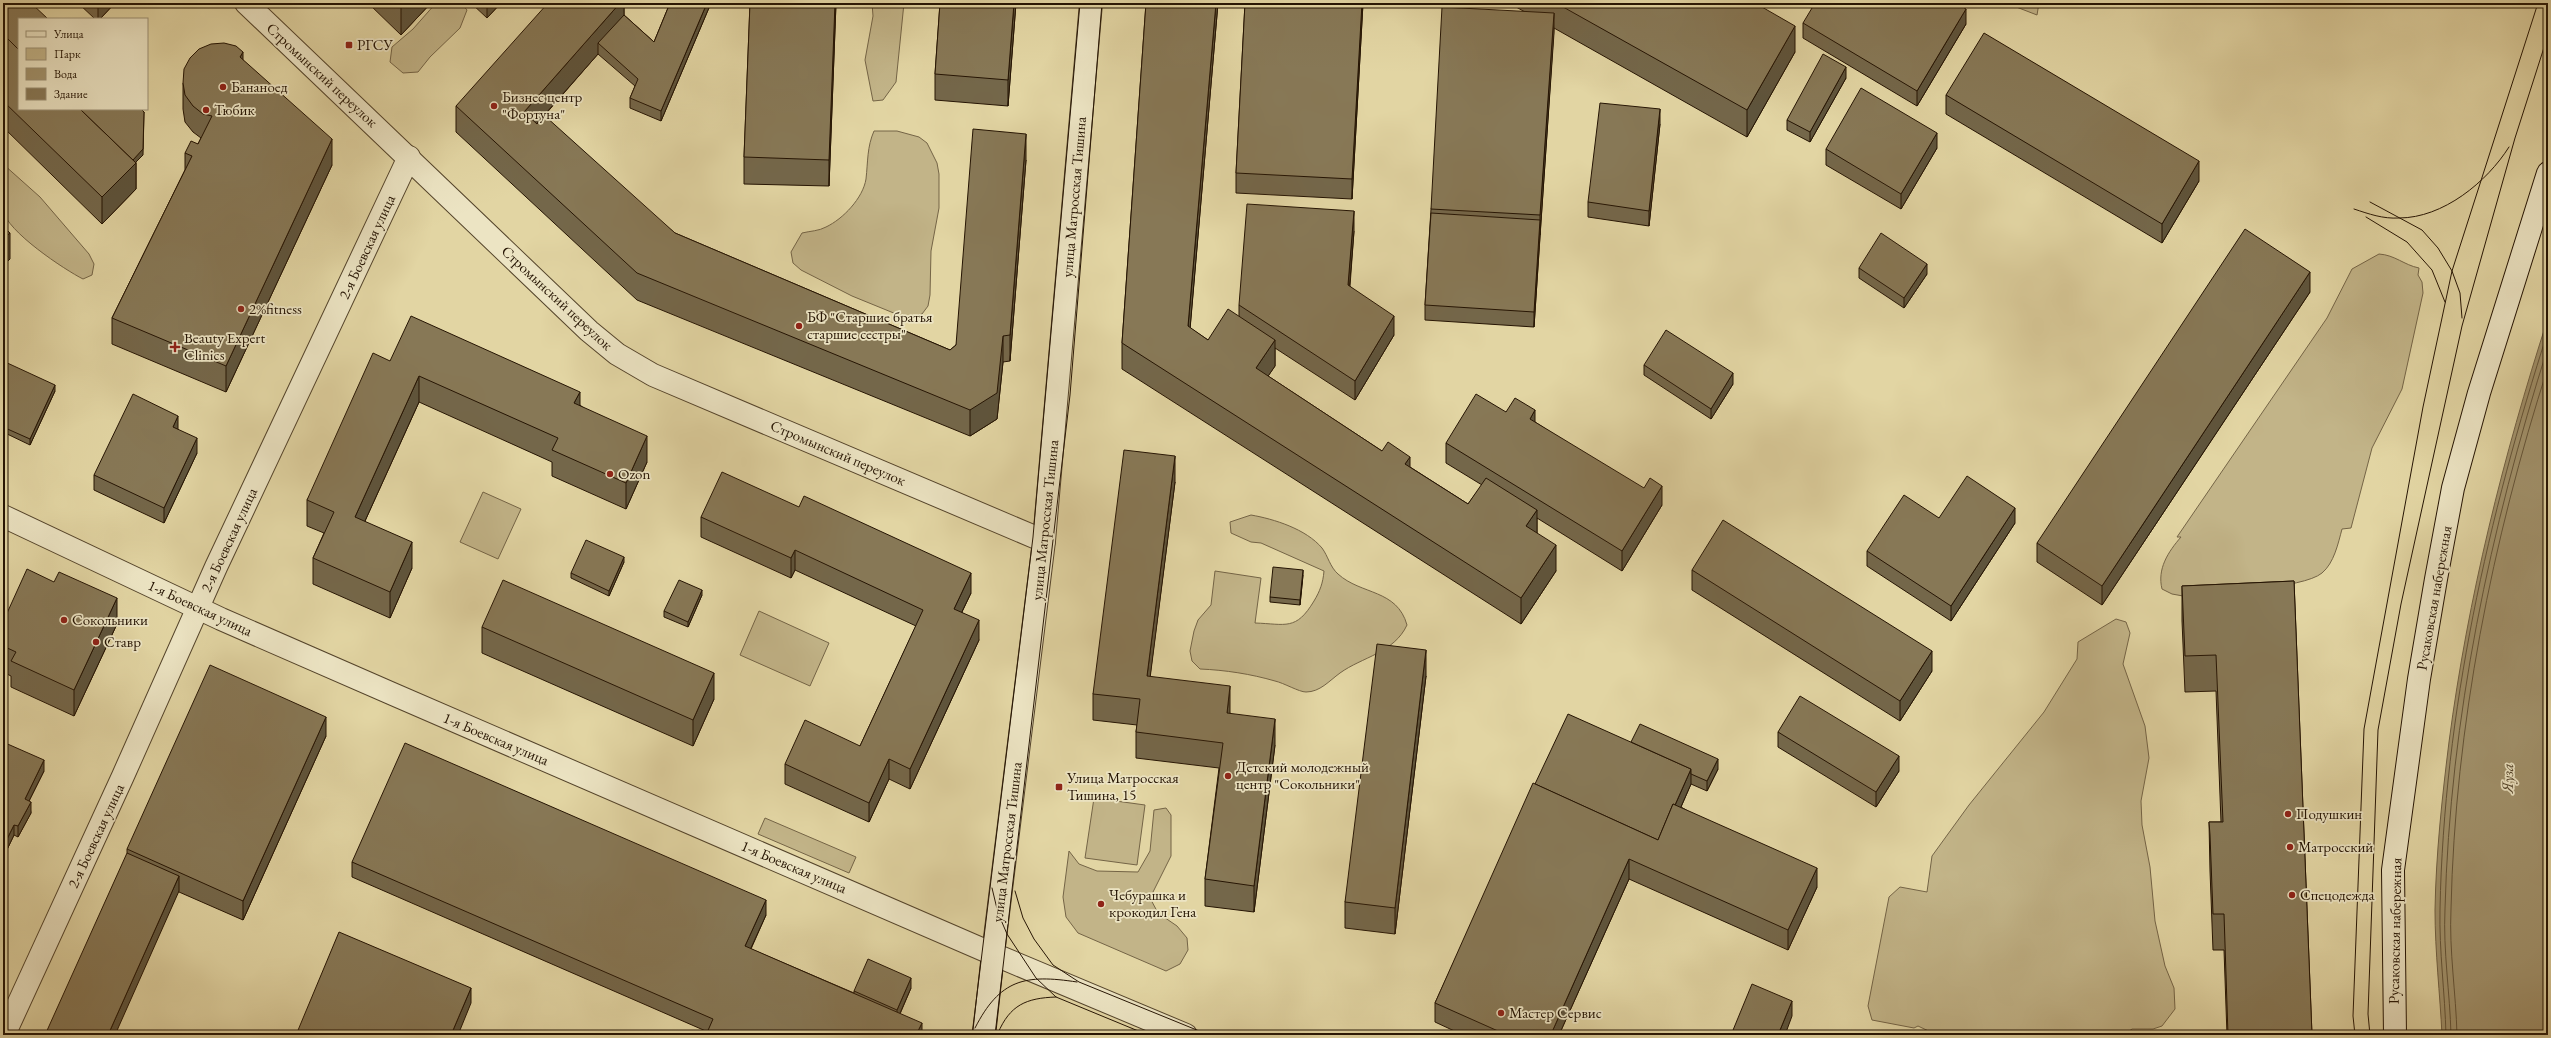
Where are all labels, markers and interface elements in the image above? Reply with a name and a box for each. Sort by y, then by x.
legend [18,18,148,110]
street label: Стромынский переулок [263,18,382,131]
text: Улица [53,26,84,42]
place label: РГСУ [357,35,393,54]
marker: РГСУ [344,40,354,50]
text: Парк [54,46,81,62]
text: Вода [54,66,77,82]
place label: Бананоед [231,77,288,96]
marker: Бананоед [218,82,228,92]
text: Здание [54,86,88,102]
place label: Бизнес центр "Фортуна" [502,87,583,123]
place label: Тюбик [214,100,255,119]
marker: Бизнес центр "Фортуна" [489,101,499,111]
marker: Тюбик [201,105,211,115]
street label: улица Матросская Тишина [1057,116,1090,278]
street label: 2-я Боевская улица [334,192,399,302]
street label: Стромынский переулок [498,241,617,354]
place label: 2%fitness [249,299,302,318]
marker: 2%fitness [236,304,246,314]
place label: БФ "Старшие братья старшие сестры" [807,307,933,343]
marker: БФ "Старшие братья старшие сестры" [794,321,804,331]
place label: Beauty Expert Clinics [184,328,265,364]
marker: Beauty Expert Clinics [169,341,181,353]
street label: Стромынский переулок [768,415,909,490]
street label: улица Матросская Тишина [1027,439,1062,601]
place label: Ozon [618,464,651,483]
marker: Ozon [605,469,615,479]
street label: 2-я Боевская улица [196,485,261,595]
street label: Русаковская набережная [2411,524,2456,672]
street label: 1-я Боевская улица [145,575,255,640]
place label: Сокольники [72,610,148,629]
marker: Сокольники [59,615,69,625]
place label: Ставр [104,632,141,651]
marker: Ставр [91,637,101,647]
street label: 1-я Боевская улица [440,708,552,769]
place label: Детский молодежный центр "Сокольники" [1236,757,1369,793]
street label: улица Матросская Тишина [987,761,1026,923]
water label: Яуза [2497,763,2518,794]
place label: Улица Матросская Тишина, 15 [1066,768,1179,804]
marker: Детский молодежный центр "Сокольники" [1223,771,1233,781]
street label: 2-я Боевская улица [63,781,128,891]
marker: Улица Матросская Тишина, 15 [1054,782,1064,792]
place label: Подушкин [2296,804,2362,823]
marker: Подушкин [2283,809,2293,819]
street label: 1-я Боевская улица [738,836,850,897]
place label: Матросский [2298,837,2373,856]
marker: Матросский [2285,842,2295,852]
street label: Русаковская набережная [2384,857,2405,1004]
place label: Чебурашка и крокодил Гена [1109,885,1196,921]
place label: Спецодежда [2300,885,2375,904]
marker: Спецодежда [2287,890,2297,900]
marker: Чебурашка и крокодил Гена [1096,899,1106,909]
place label: Мастер Сервис [1509,1003,1602,1022]
marker: Мастер Сервис [1496,1008,1506,1018]

